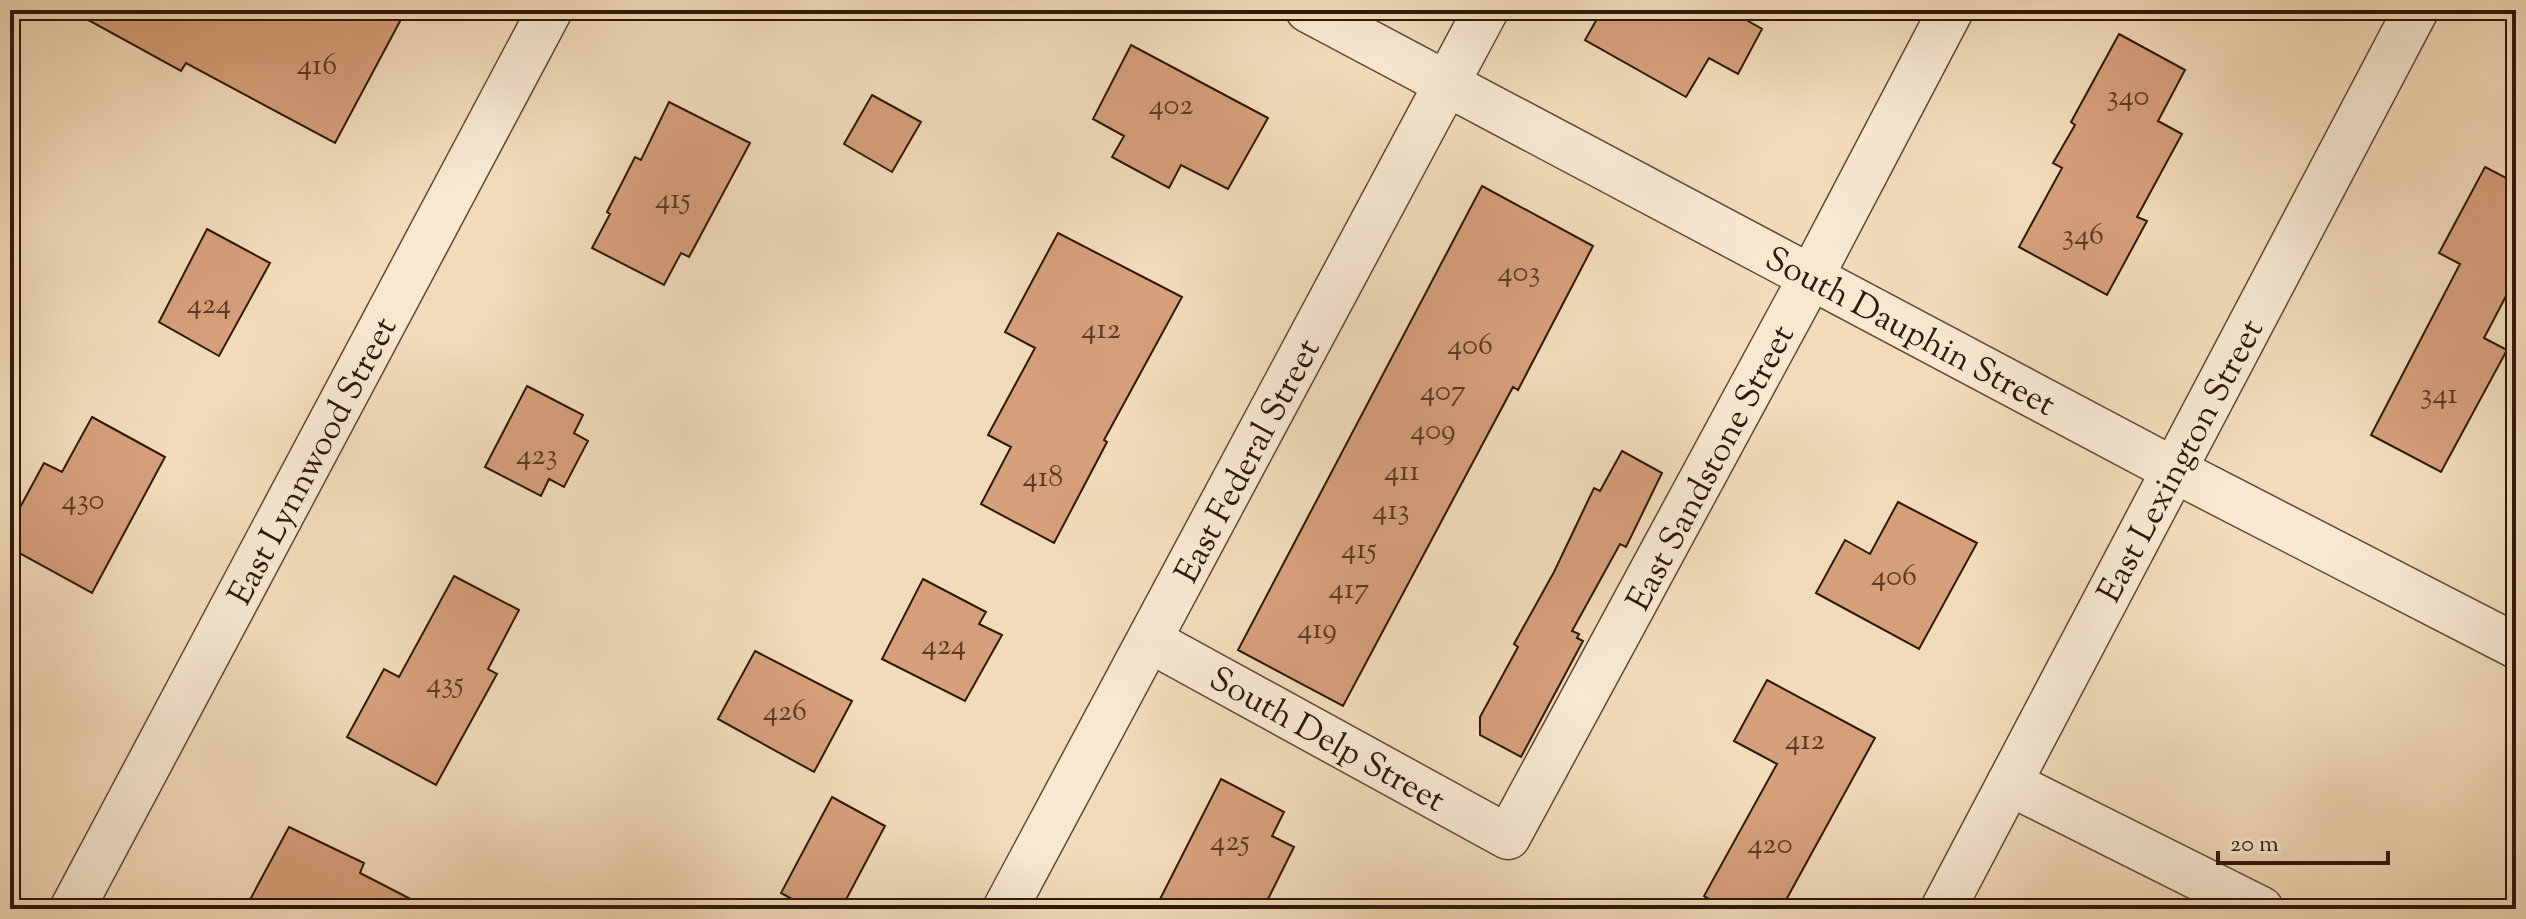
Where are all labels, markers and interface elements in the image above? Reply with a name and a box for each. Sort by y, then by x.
house number: 416 [297,45,337,88]
house number: 340 [2107,76,2149,119]
house number: 402 [1149,85,1193,128]
house number: 415 [655,179,691,222]
house number: 346 [2062,215,2104,258]
street label: South Dauphin Street [1756,236,2064,431]
house number: 403 [1498,252,1540,295]
house number: 424 [187,284,231,327]
street label: East Lynnwood Street [217,309,411,614]
house number: 412 [1081,309,1121,352]
street label: East Lexington Street [2087,311,2278,612]
street label: East Sandstone Street [1616,317,1808,620]
house number: 406 [1447,325,1493,368]
street label: East Federal Street [1164,330,1334,592]
house number: 407 [1420,371,1466,414]
house number: 341 [2420,374,2458,417]
house number: 409 [1410,410,1456,453]
house number: 423 [516,435,558,478]
house number: 411 [1384,451,1420,494]
house number: 418 [1023,457,1063,500]
house number: 430 [62,480,104,523]
house number: 413 [1372,490,1410,533]
house number: 415 [1341,529,1377,572]
house number: 406 [1871,556,1917,599]
house number: 417 [1329,569,1369,612]
house number: 419 [1297,609,1337,652]
house number: 424 [922,625,966,668]
street label: South Delp Street [1199,656,1453,826]
house number: 435 [426,663,464,706]
house number: 426 [763,691,807,734]
house number: 412 [1785,720,1825,763]
scale bar [2218,815,2388,865]
house number: 425 [1210,821,1250,864]
house number: 420 [1747,824,1793,867]
text: 20 m [2230,828,2279,862]

